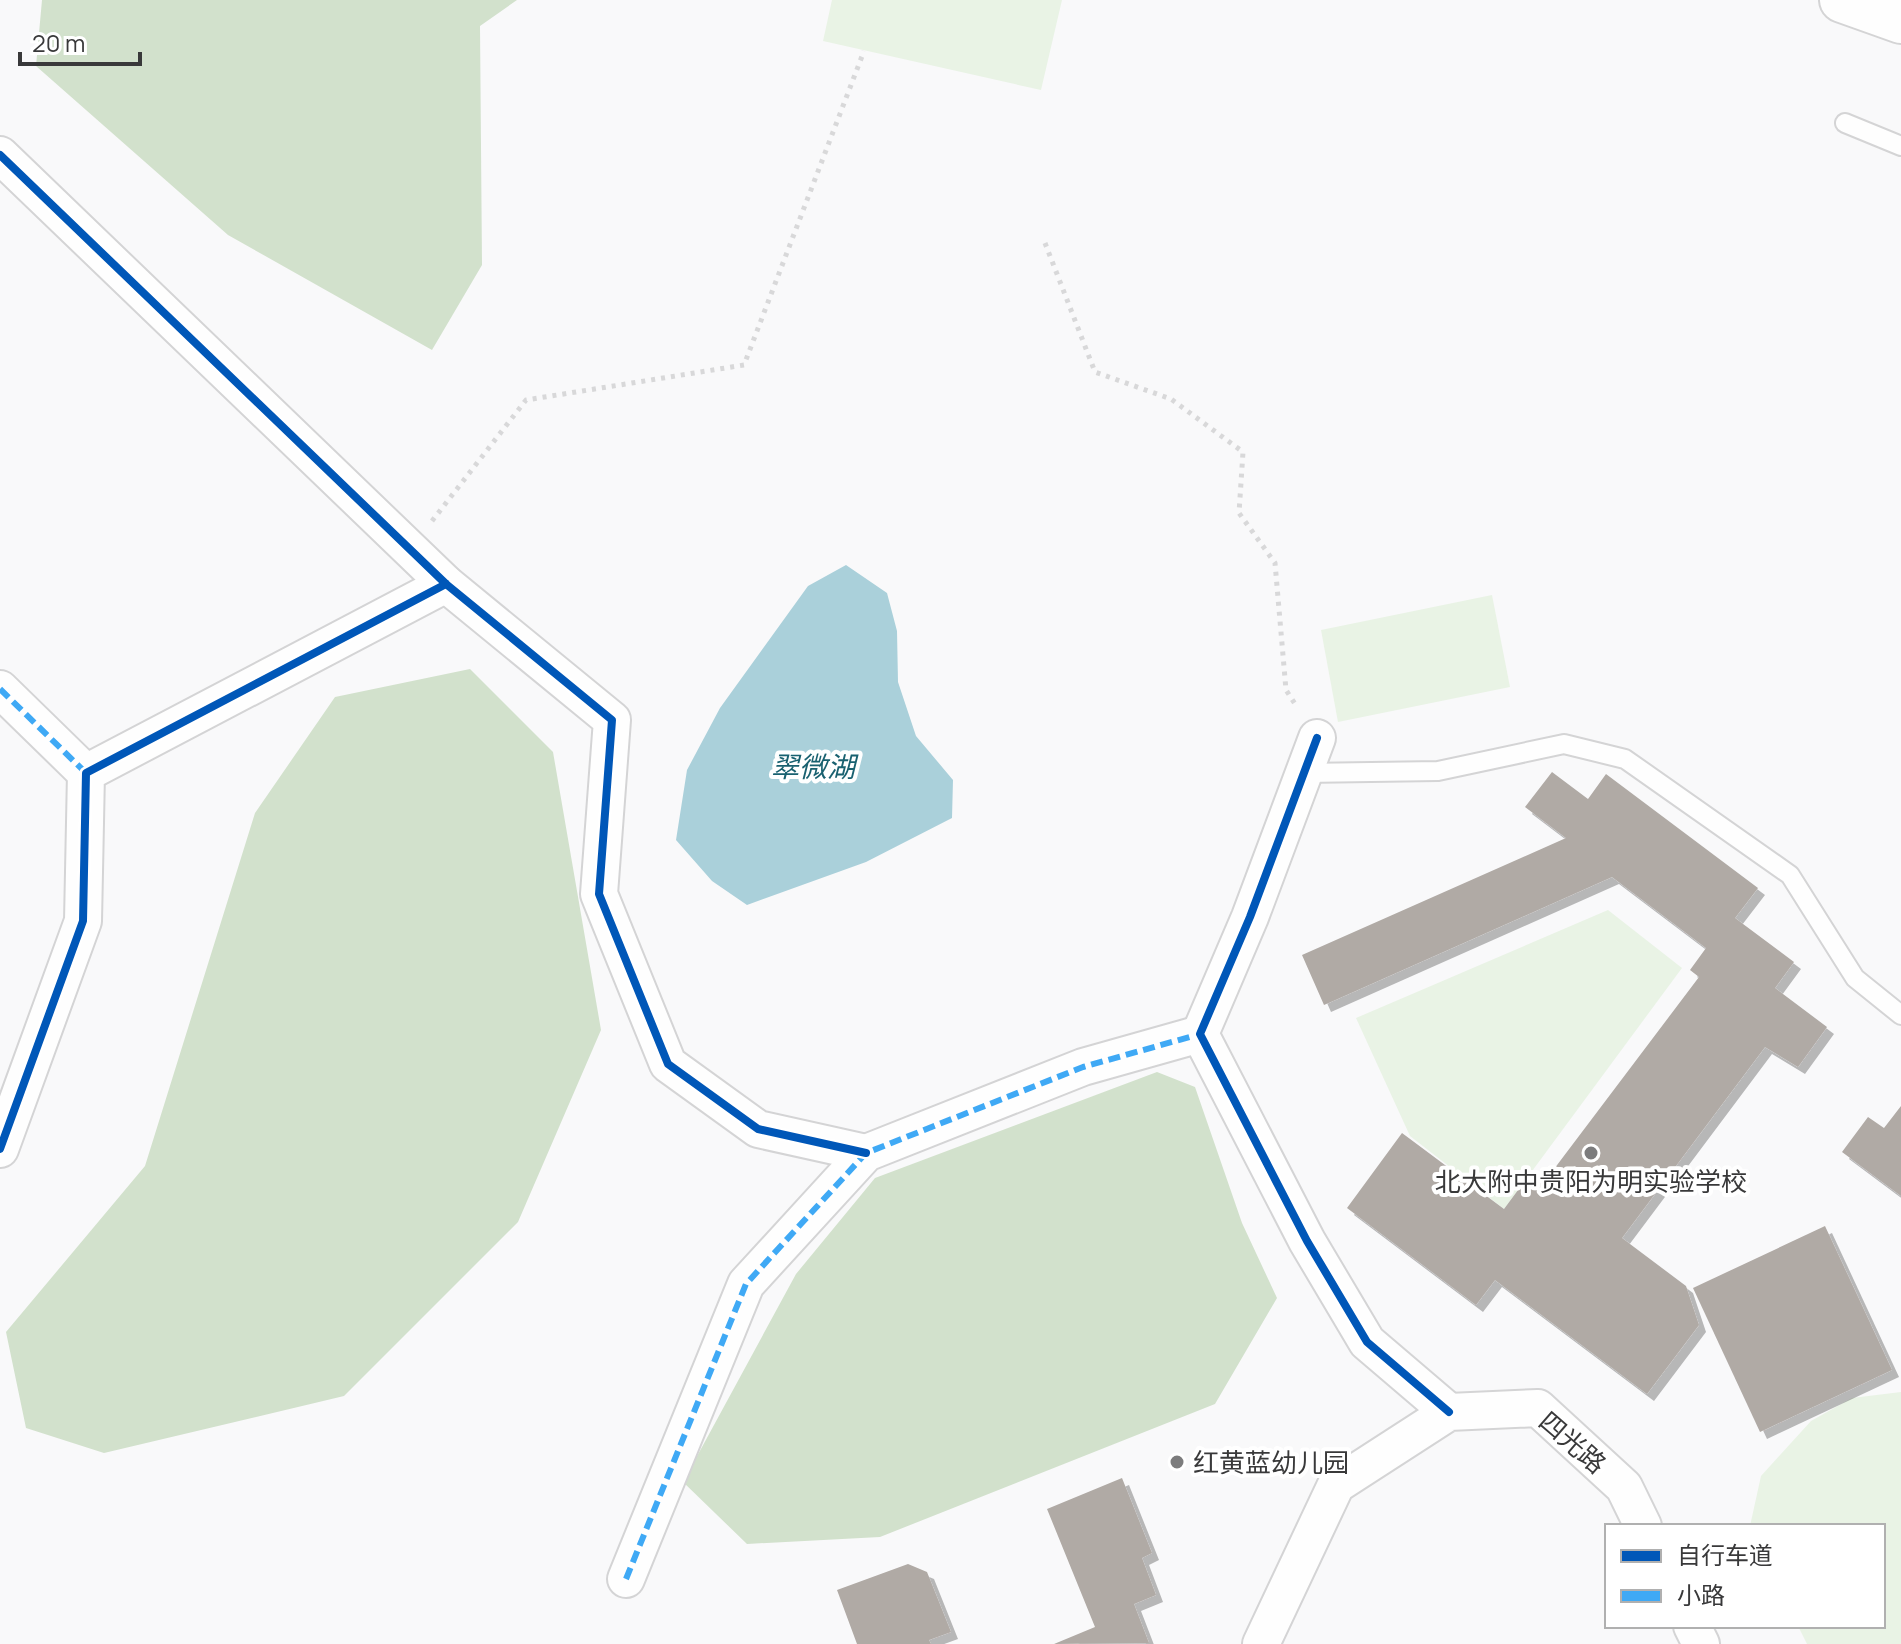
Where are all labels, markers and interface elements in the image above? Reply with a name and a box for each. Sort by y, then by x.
scale bar [20,16,140,66]
text: 20 m [32,26,85,59]
water label: 翠微湖 [771,747,859,785]
marker: 北大附中贵阳为明实验学校 [1582,1144,1600,1162]
place label: 北大附中贵阳为明实验学校 [1435,1163,1747,1199]
street label: 四光路 [1532,1403,1614,1481]
place label: 红黄蓝幼儿园 [1193,1444,1349,1480]
marker: 红黄蓝幼儿园 [1168,1453,1186,1471]
legend [1605,1524,1885,1628]
text: 自行车道 [1677,1538,1773,1571]
text: 小路 [1677,1578,1725,1611]

